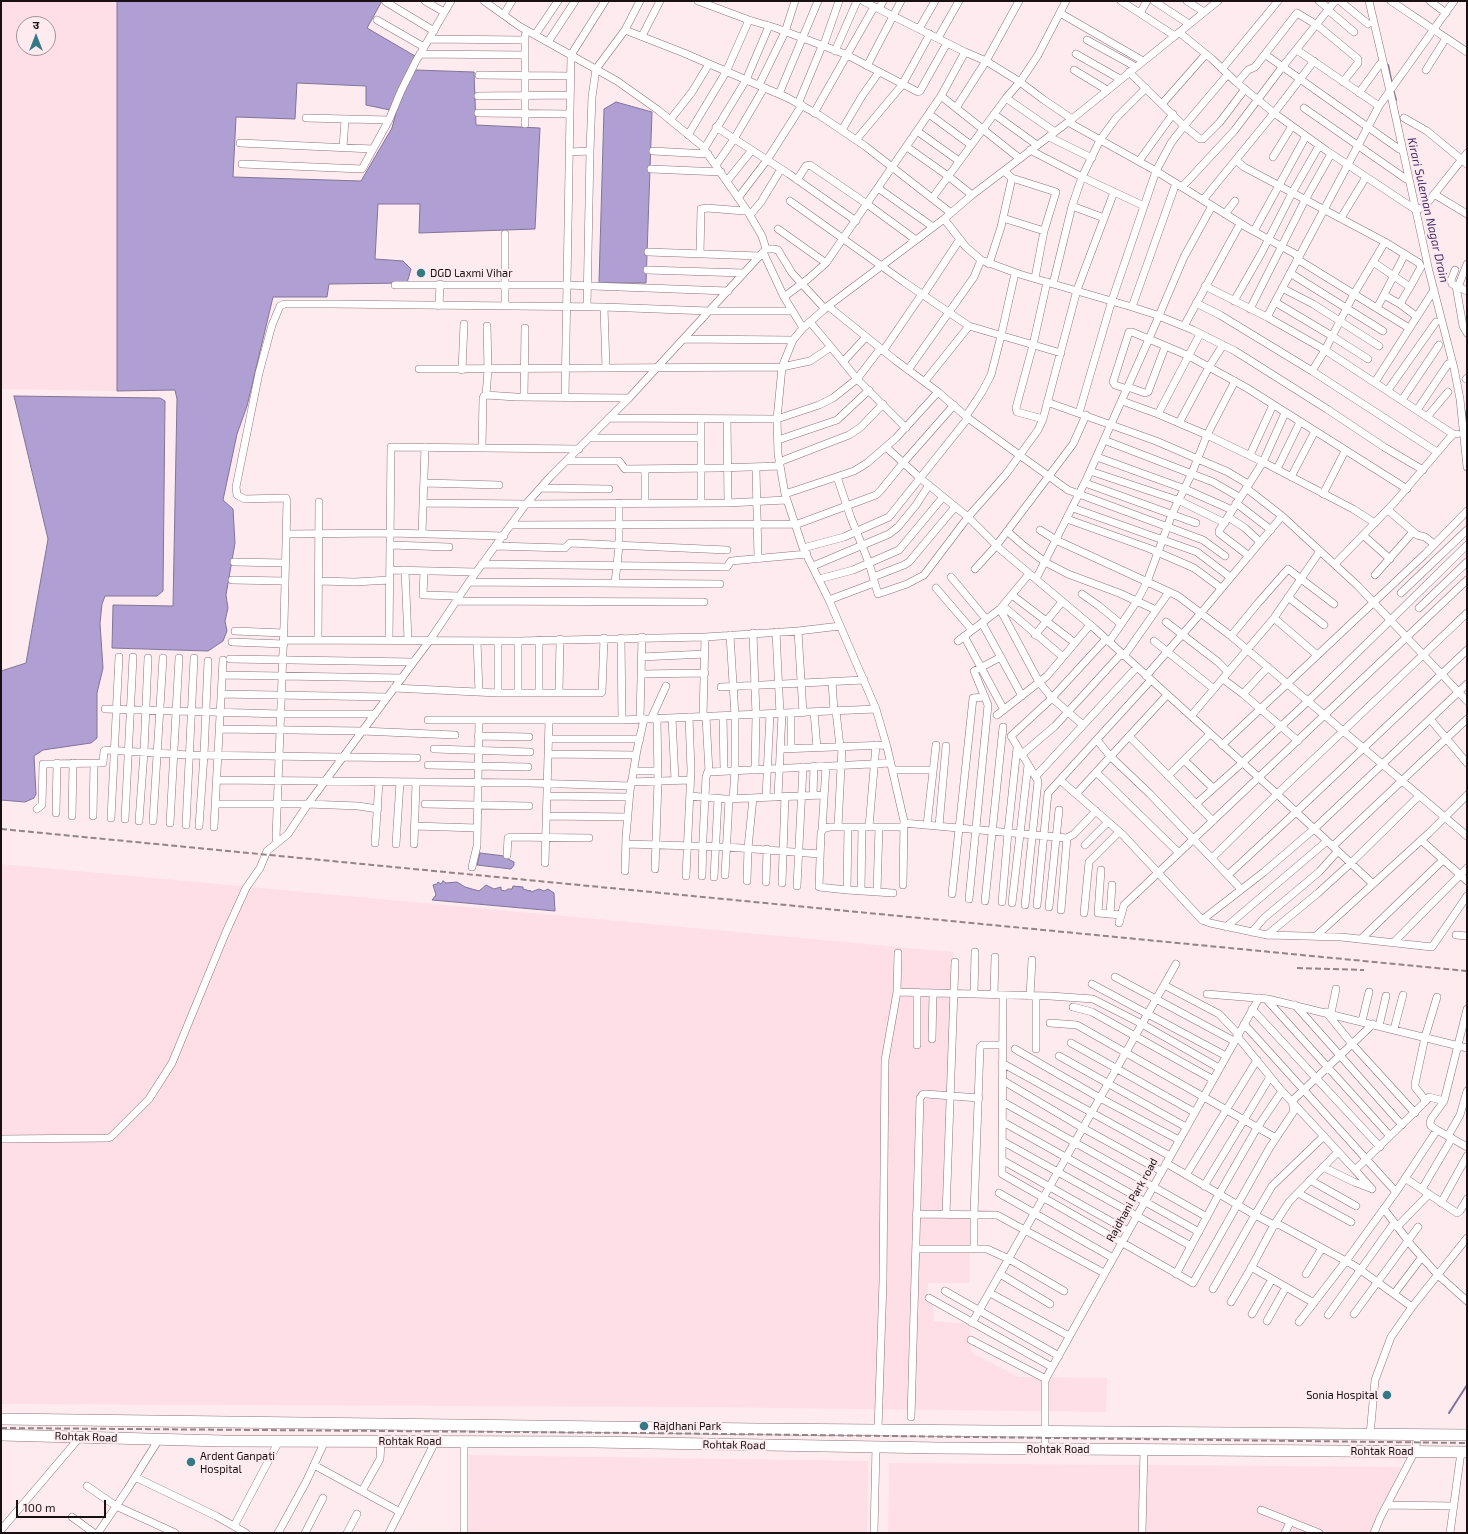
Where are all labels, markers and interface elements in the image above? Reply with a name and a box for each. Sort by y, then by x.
north arrow [16,16,56,56]
text: उ [33,18,39,31]
water label: Kirari Suleman Nagar Drain [1404,136,1452,284]
place label: DGD Laxmi Vihar [430,266,513,280]
marker: DGD Laxmi Vihar [415,267,427,279]
street label: Rajdhani Park road [1104,1156,1160,1244]
place label: Sonia Hospital [1306,1388,1378,1402]
marker: Sonia Hospital [1381,1389,1393,1401]
place label: Rajdhani Park [653,1419,721,1433]
marker: Rajdhani Park [638,1420,650,1432]
street label: Rohtak Road [54,1429,118,1445]
street label: Rohtak Road [379,1434,441,1448]
street label: Rohtak Road [702,1438,766,1452]
street label: Rohtak Road [1027,1442,1089,1456]
street label: Rohtak Road [1351,1444,1413,1458]
place label: Ardent Ganpati Hospital [200,1449,275,1475]
marker: Ardent Ganpati Hospital [185,1456,197,1468]
scale bar [18,1492,108,1518]
text: 100 m [23,1500,55,1514]

